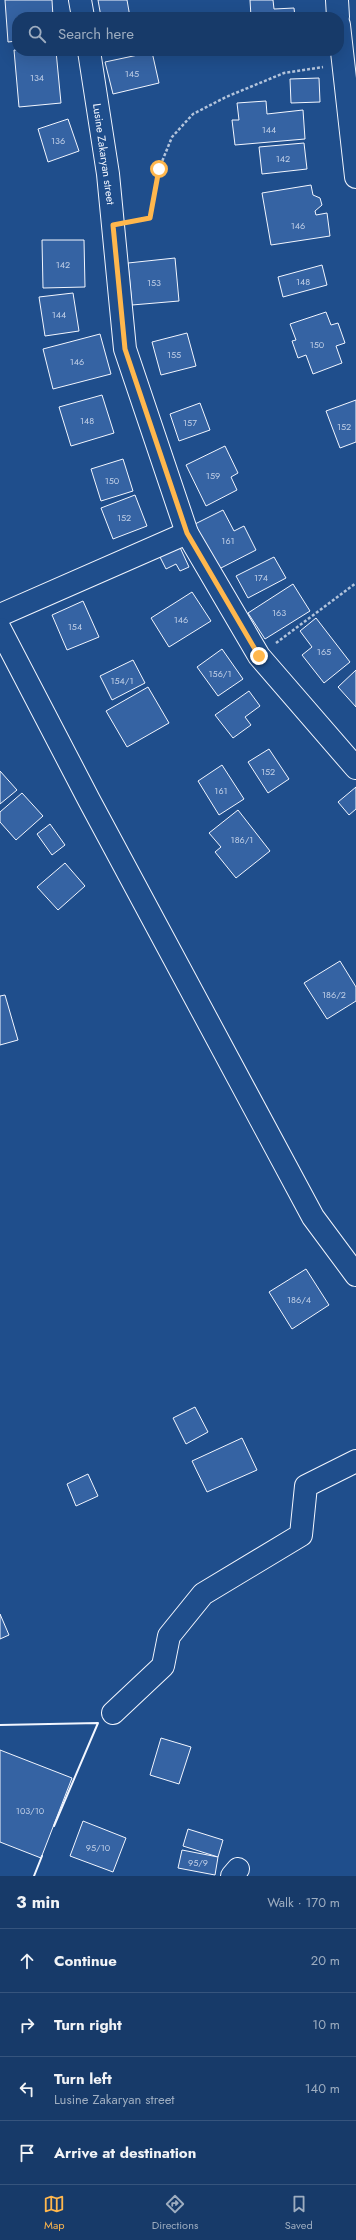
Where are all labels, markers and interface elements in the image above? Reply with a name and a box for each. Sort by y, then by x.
search box [12,12,344,56]
icon: search [26,23,48,45]
text: Search here [58,23,134,45]
house number: 145 [125,67,139,80]
house number: 134 [30,71,44,84]
street label: Lusine Zakaryan street [89,102,119,206]
house number: 144 [262,123,276,136]
house number: 136 [51,134,65,147]
house number: 142 [276,152,290,165]
route start [150,160,168,178]
house number: 146 [291,219,305,232]
house number: 142 [56,258,70,271]
house number: 148 [296,275,310,288]
house number: 153 [147,276,161,289]
house number: 144 [52,308,66,321]
house number: 150 [310,338,325,351]
house number: 155 [167,348,181,361]
house number: 146 [70,355,84,368]
house number: 148 [80,414,94,427]
house number: 157 [183,416,197,429]
house number: 152 [337,420,351,433]
house number: 159 [206,469,220,482]
house number: 150 [105,474,120,487]
house number: 152 [117,511,131,524]
house number: 161 [221,534,235,547]
house number: 174 [254,571,268,584]
house number: 163 [272,606,286,619]
house number: 146 [174,613,188,626]
house number: 154 [68,620,82,633]
house number: 165 [317,645,331,658]
route end [250,647,268,665]
house number: 156/1 [209,667,232,680]
house number: 154/1 [110,674,134,687]
house number: 152 [261,765,275,778]
house number: 161 [214,784,228,797]
house number: 186/1 [231,833,253,846]
house number: 186/2 [322,988,346,1001]
house number: 186/4 [287,1293,311,1306]
house number: 103/10 [16,1804,45,1817]
house number: 95/10 [86,1841,111,1854]
house number: 95/9 [188,1856,208,1869]
text: 3 min [16,1890,60,1914]
text: Walk · 170 m [267,1893,340,1912]
icon: ahead [16,1950,38,1972]
text: Continue [54,1950,117,1972]
text: 20 m [311,1951,340,1970]
icon: right [16,2014,38,2036]
text: Turn right [54,2014,122,2036]
text: 10 m [312,2015,340,2034]
text: Turn left [54,2068,112,2090]
icon: left [16,2078,38,2100]
text: 140 m [305,2079,340,2098]
text: Lusine Zakaryan street [54,2090,174,2109]
icon: arrive [16,2142,38,2164]
text: Arrive at destination [54,2142,196,2164]
tab: Map [43,2193,65,2233]
tab: Directions [152,2193,198,2233]
tab: Saved [285,2193,313,2233]

